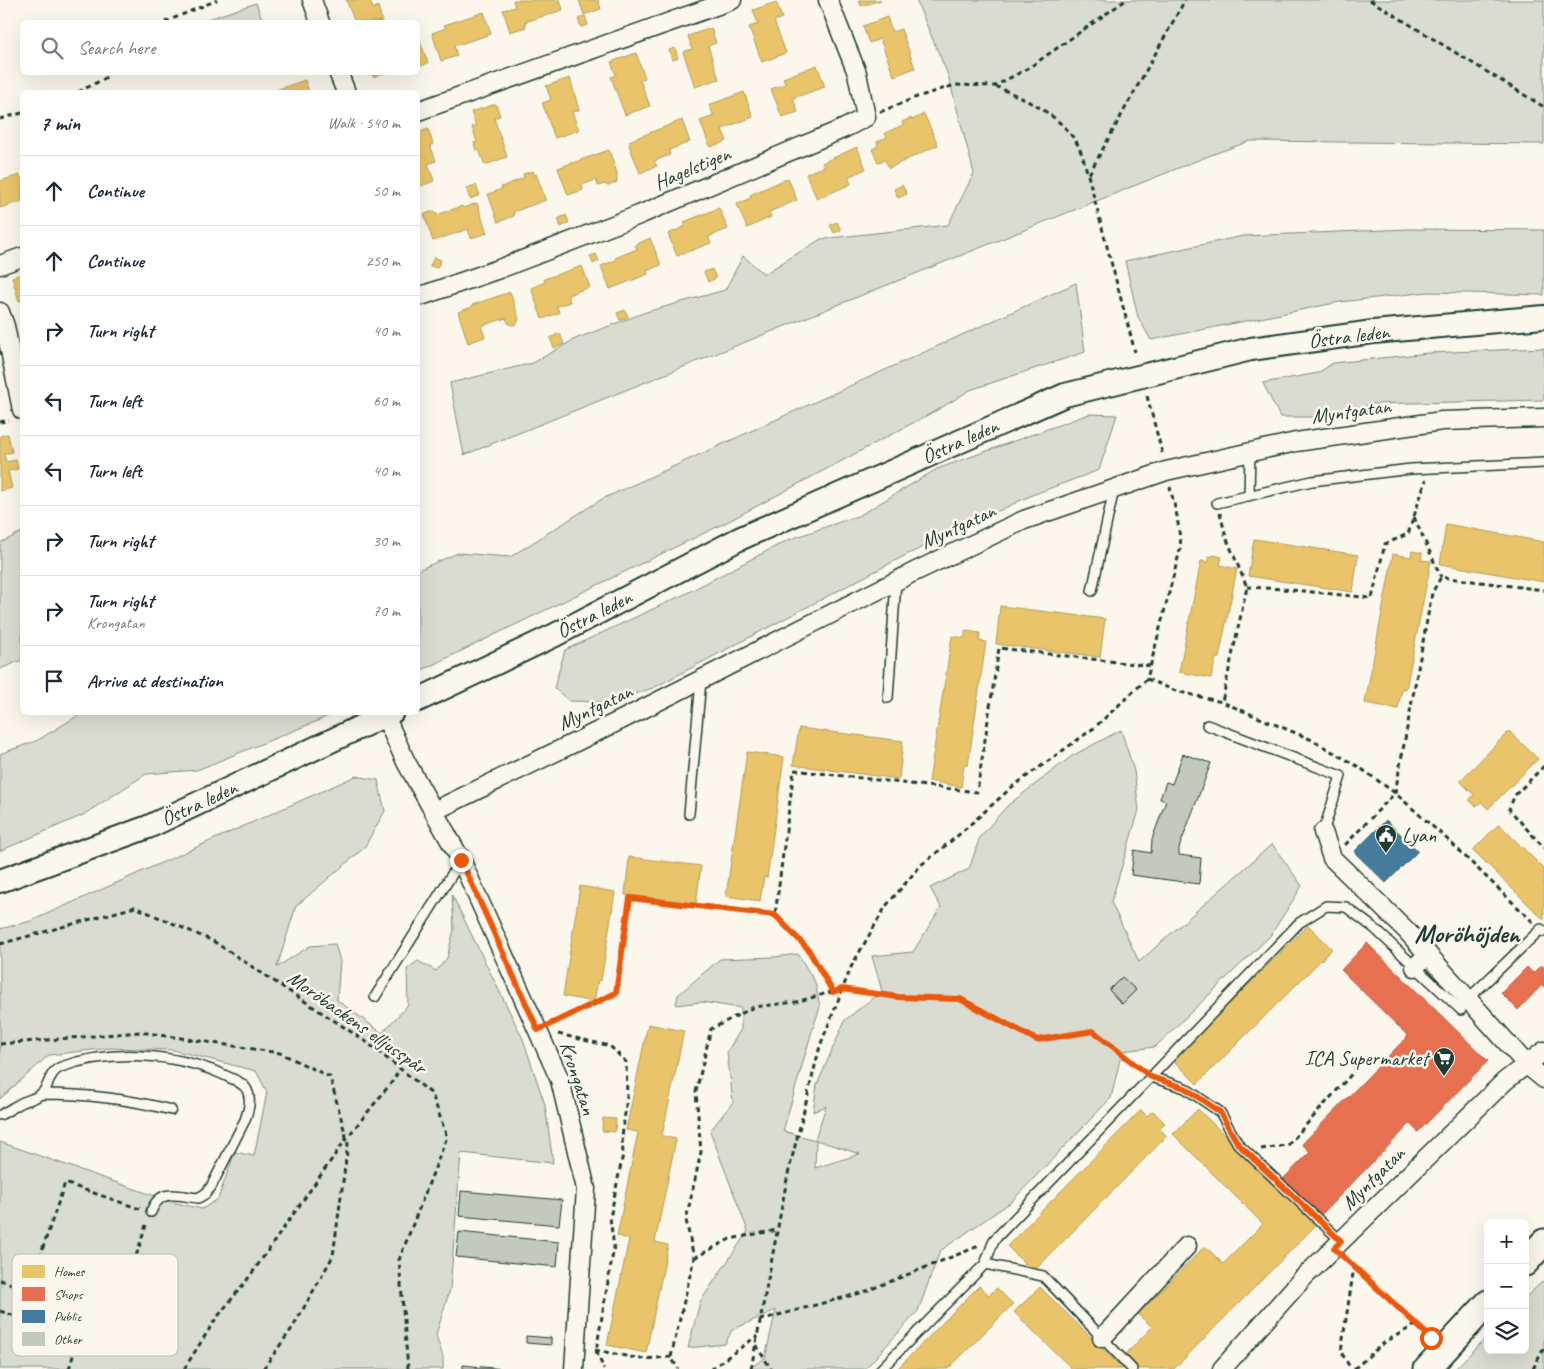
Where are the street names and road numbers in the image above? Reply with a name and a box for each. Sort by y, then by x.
street label: Hagelstigen [650,140,736,196]
street label: Östra leden [1307,318,1392,354]
street label: Myntgatan [1310,392,1394,429]
street label: Östra leden [918,412,1004,469]
street label: Myntgatan [916,497,1001,555]
street label: Östra leden [552,583,637,644]
street label: Myntgatan [553,677,638,736]
street label: Östra leden [157,773,243,832]
street label: Moröbackens elljusspår [282,964,434,1081]
street label: Krongatan [554,1038,602,1119]
street label: Myntgatan [1336,1139,1412,1215]

